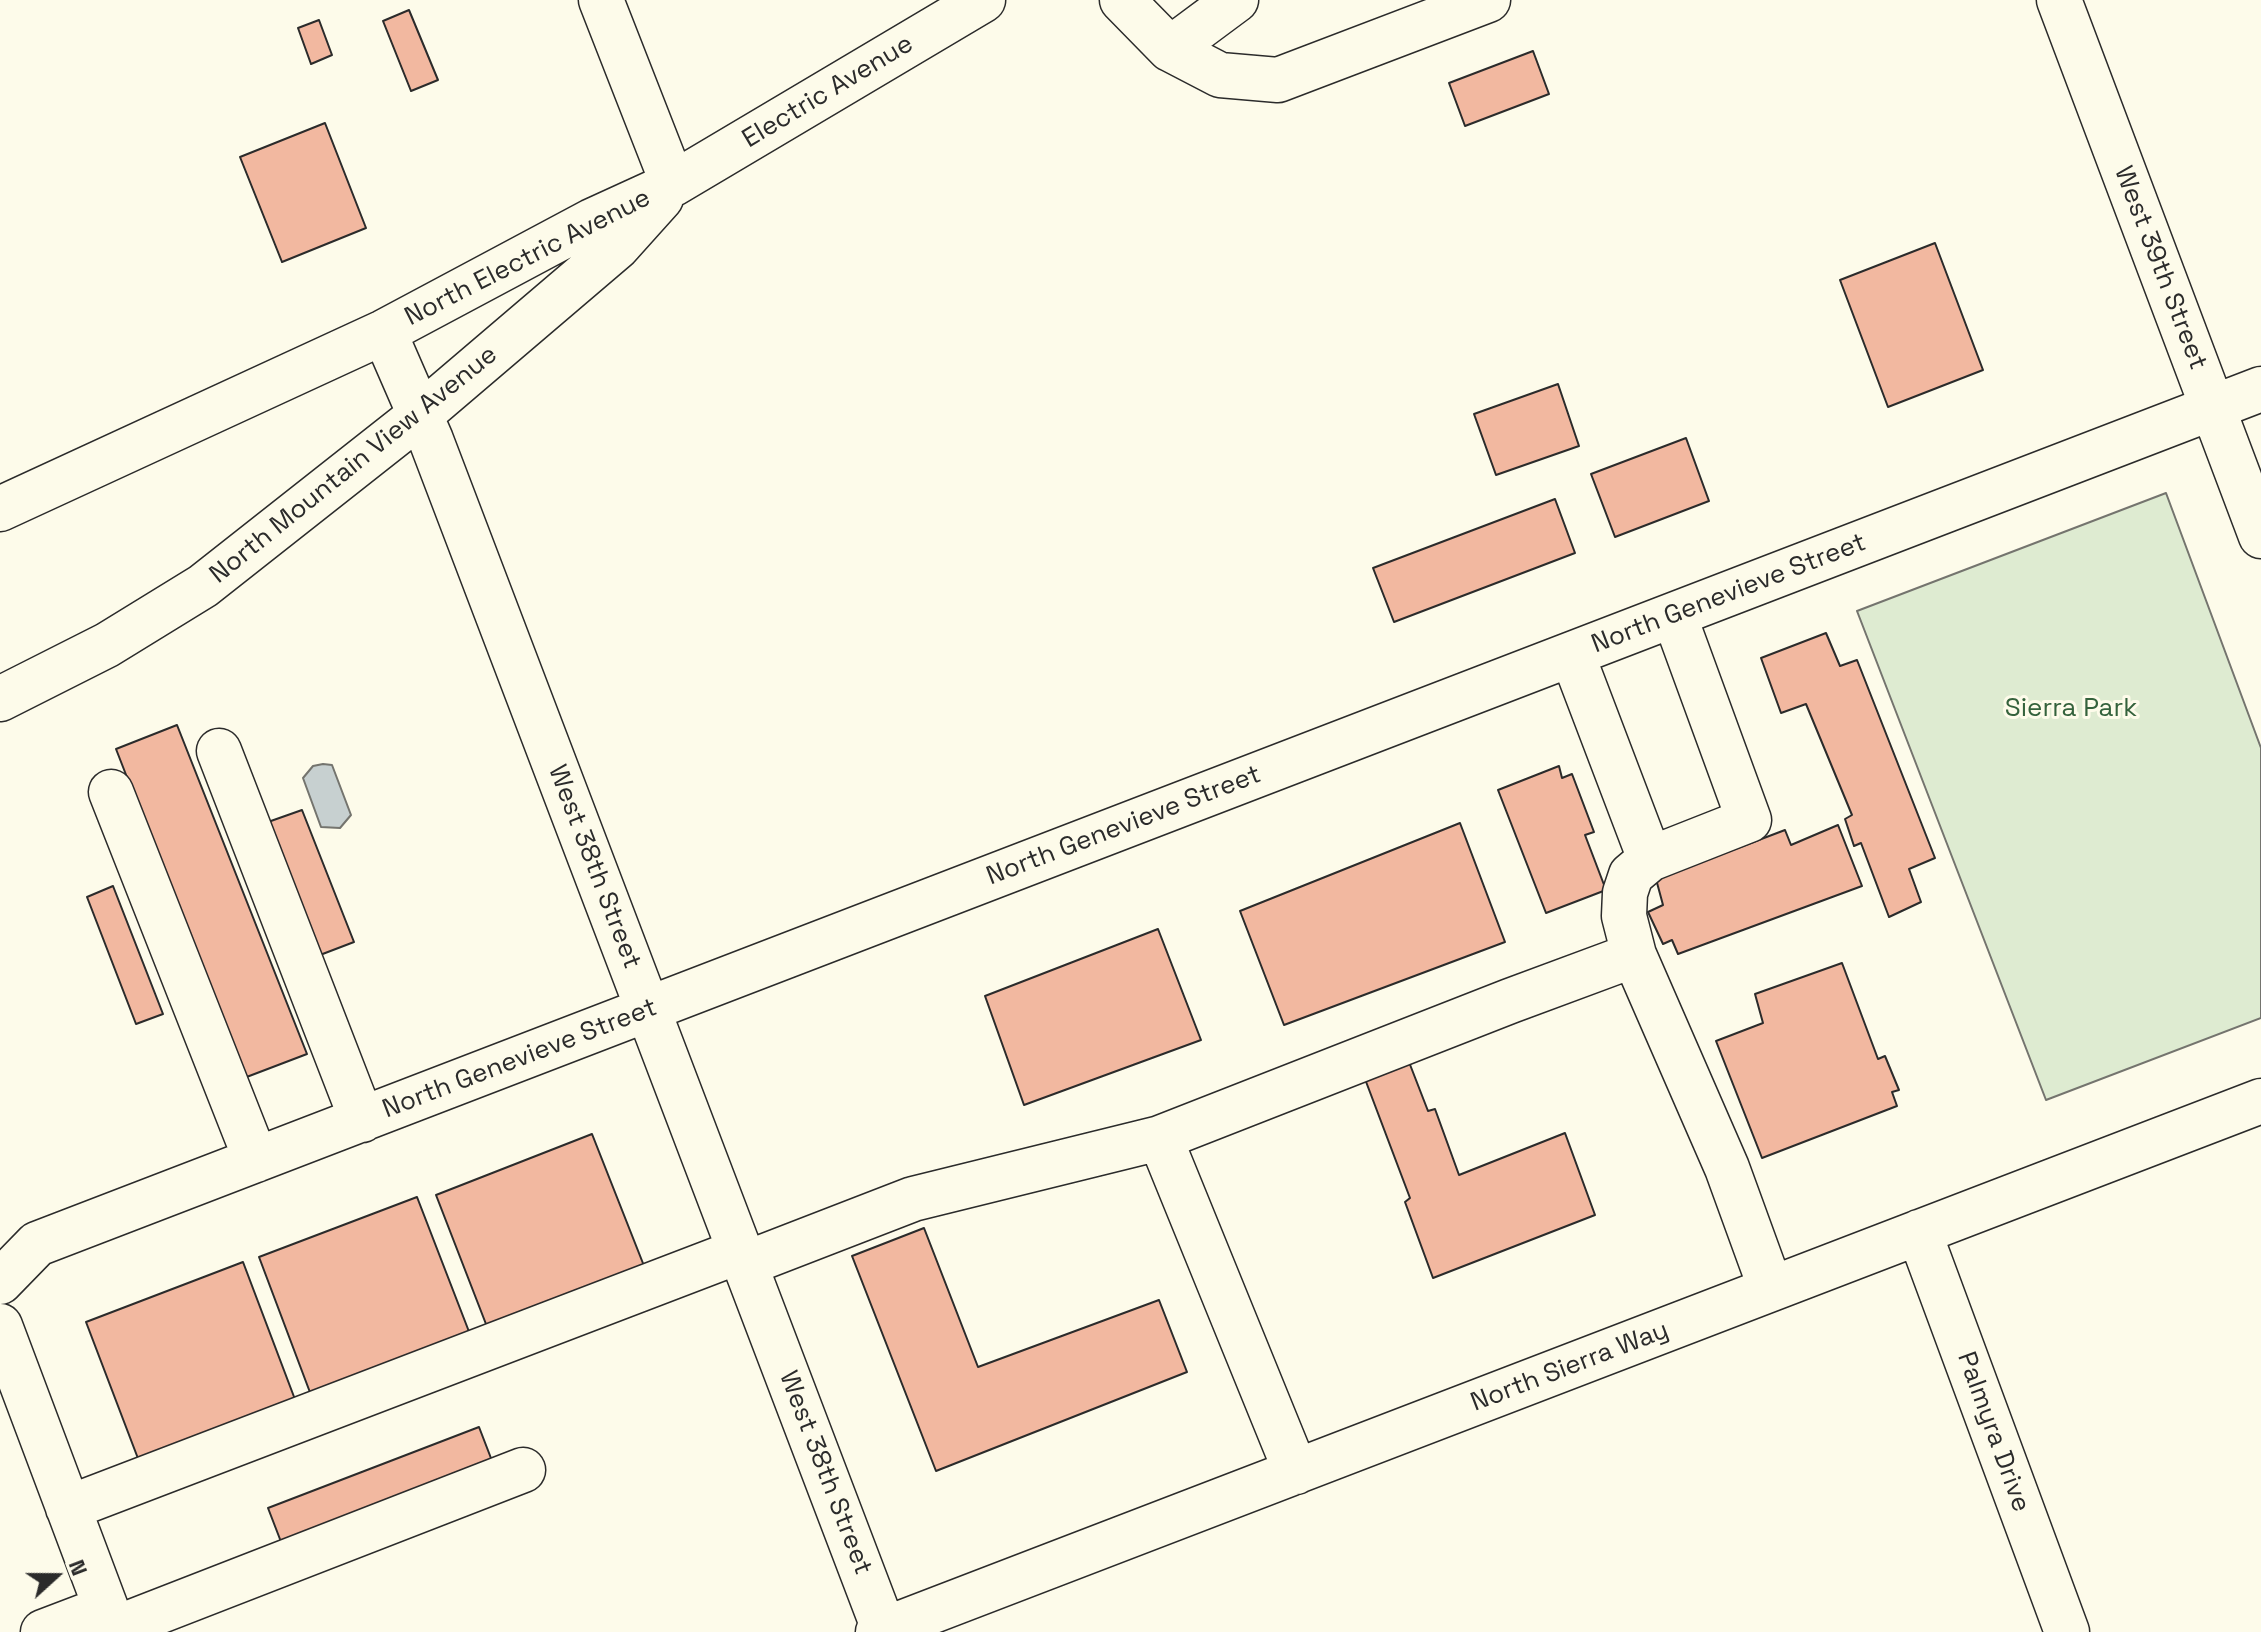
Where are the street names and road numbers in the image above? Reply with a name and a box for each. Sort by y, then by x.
street label: Electric Avenue [737,29,919,155]
street label: West 39th Street [2107,162,2213,374]
street label: North Electric Avenue [400,183,656,333]
street label: North Mountain View Avenue [204,339,504,591]
street label: North Genevieve Street [1587,527,1871,661]
street label: North Genevieve Street [982,759,1266,893]
street label: West 38th Street [541,761,647,973]
street label: North Genevieve Street [378,992,662,1126]
street label: North Sierra Way [1467,1315,1673,1419]
street label: Palmyra Drive [1950,1348,2036,1516]
street label: West 38th Street [772,1367,878,1579]

